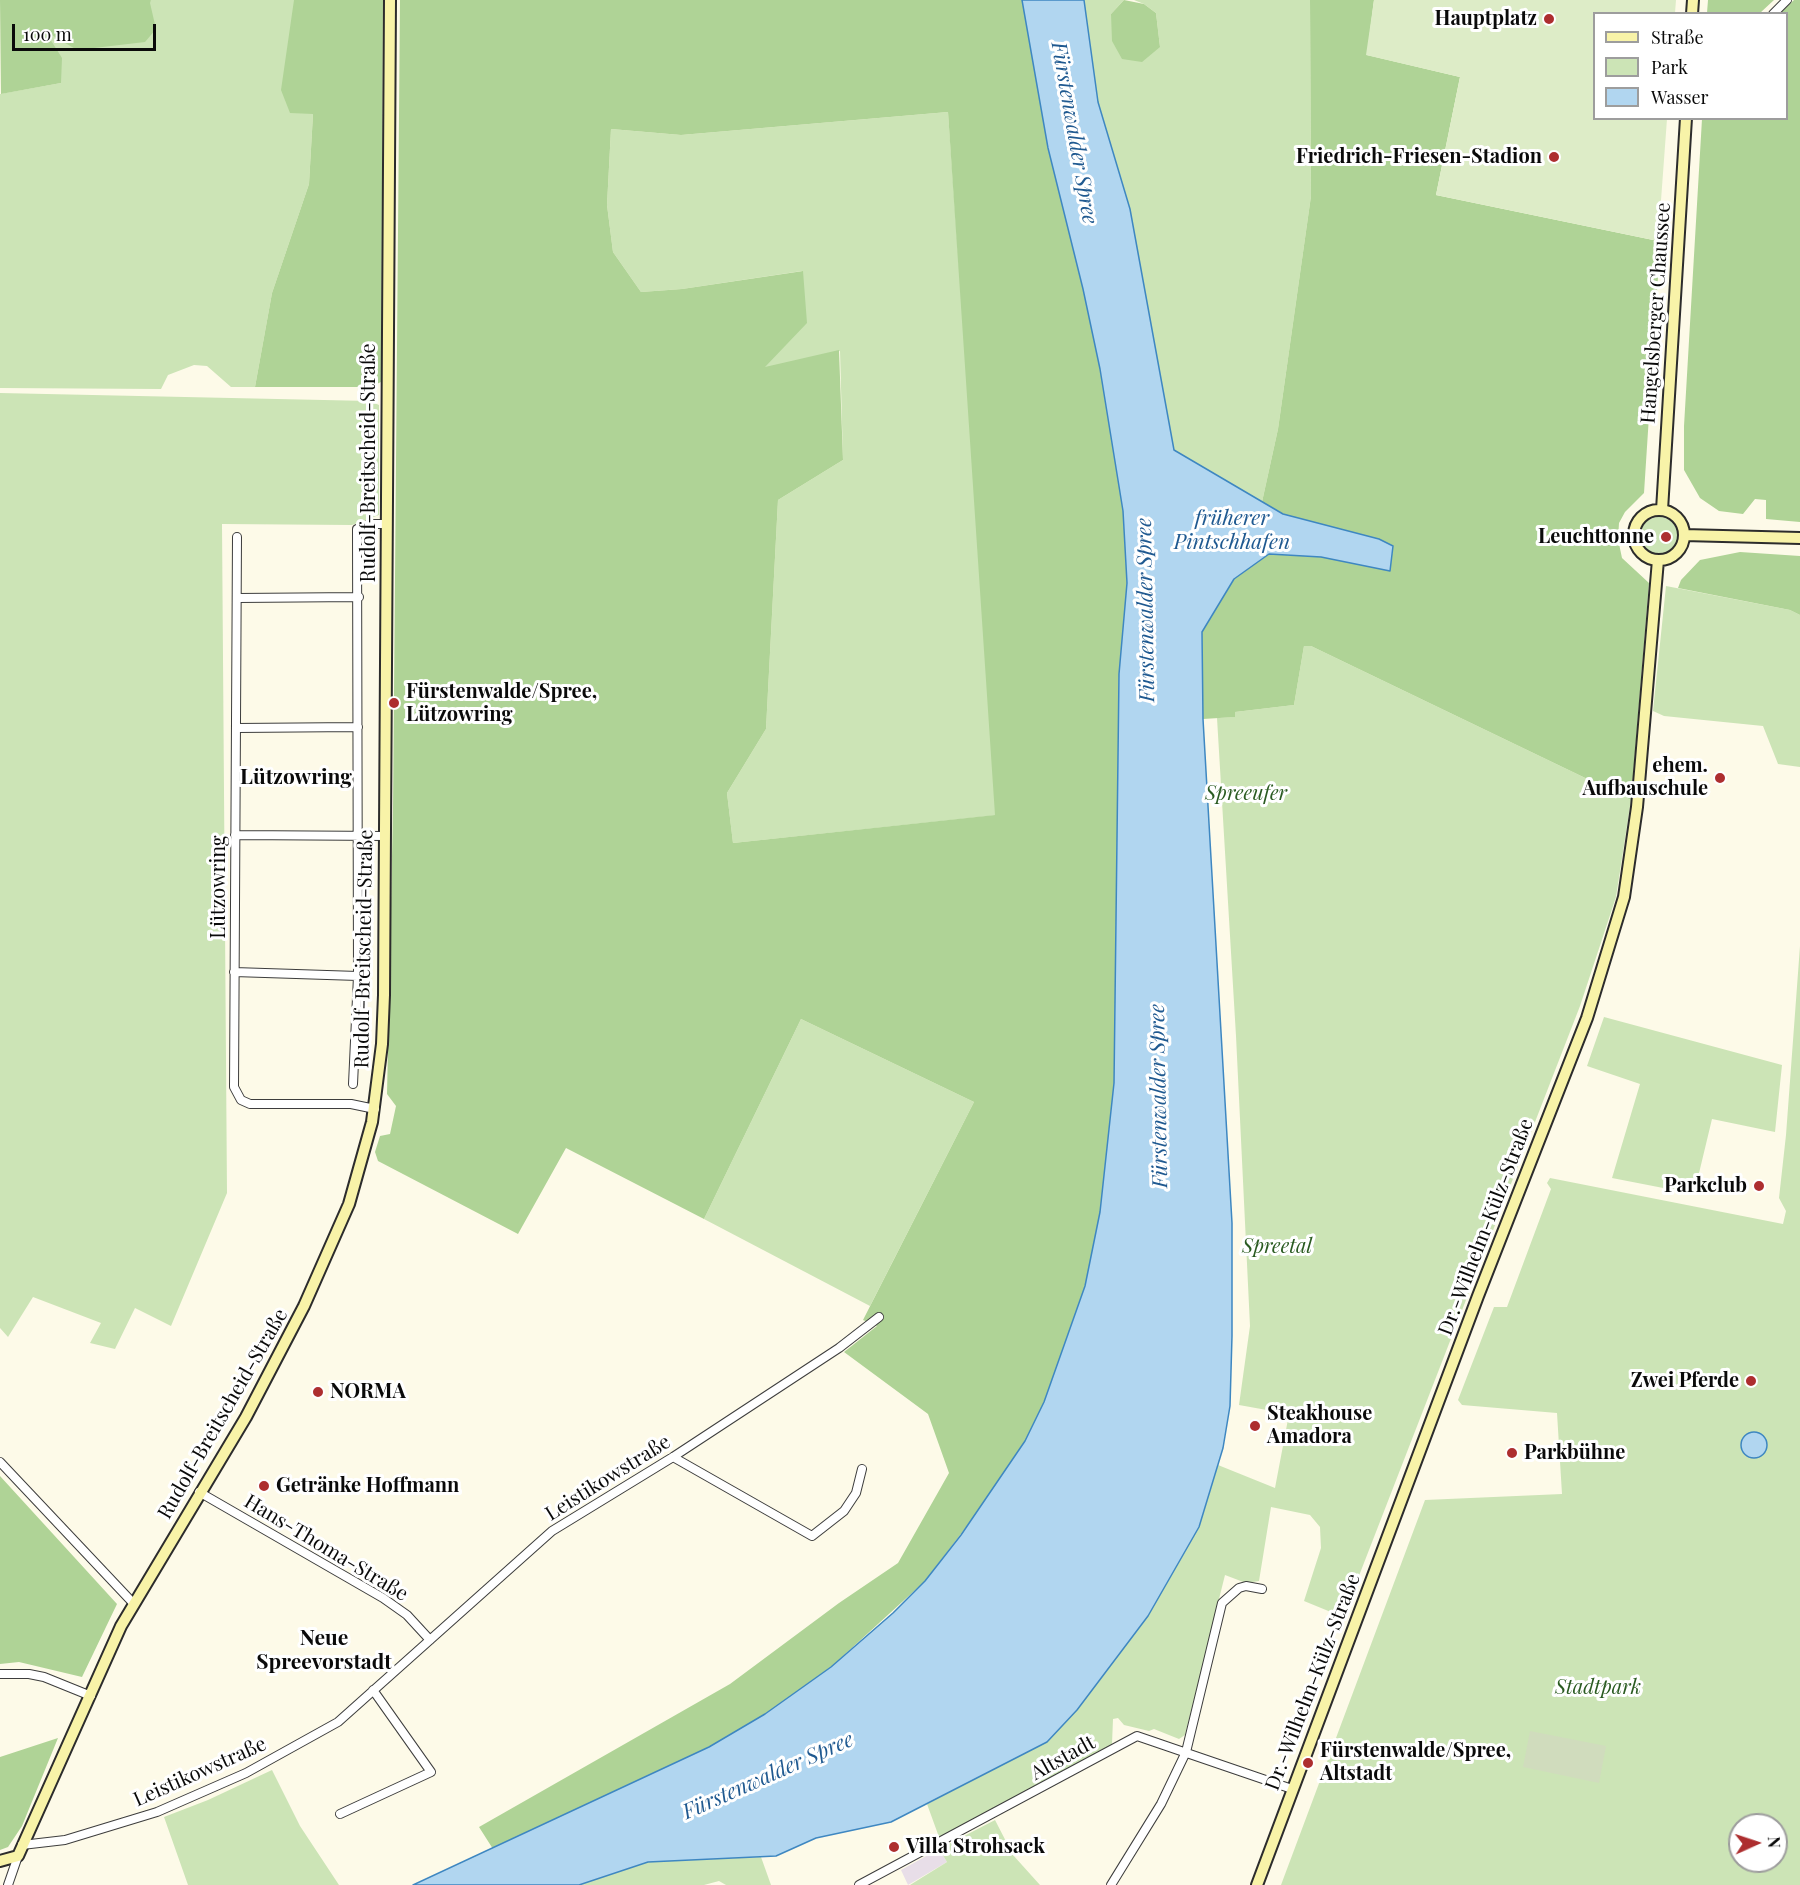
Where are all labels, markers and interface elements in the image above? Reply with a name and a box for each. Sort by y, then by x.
place label: Hauptplatz [1435,7,1537,31]
scale bar [15,12,159,50]
marker: Hauptplatz [1542,12,1556,26]
legend [1593,12,1788,120]
text: 100 m [23,22,72,46]
text: Straße [1651,25,1704,49]
water label: Fürstenwalder Spree [1046,40,1102,226]
text: Park [1651,55,1688,79]
text: Wasser [1651,85,1709,109]
place label: Friedrich-Friesen-Stadion [1296,145,1542,169]
marker: Friedrich-Friesen-Stadion [1547,150,1561,164]
street label: Hangelsberger Chaussee [1636,202,1676,424]
street label: Rudolf-Breitscheid-Straße [357,343,381,583]
water label: früherer Pintschhafen [1174,505,1290,555]
water label: Fürstenwalder Spree [1132,518,1160,702]
place label: Leuchttonne [1538,525,1654,549]
marker: Leuchttonne [1659,530,1673,544]
place label: Fürstenwalde/Spree, Lützowring [406,680,597,727]
marker: Fürstenwalde/Spree, Lützowring [387,696,401,710]
place label: ehem. Aufbauschule [1582,754,1708,801]
district label: Lützowring [240,764,352,790]
marker: ehem. Aufbauschule [1713,771,1727,785]
park label: Spreeufer [1205,782,1287,806]
street label: Rudolf-Breitscheid-Straße [350,829,378,1069]
street label: Lützowring [207,835,231,939]
water label: Fürstenwalder Spree [1145,1004,1173,1188]
street label: Dr.-Wilhelm-Külz-Straße [1434,1115,1538,1339]
place label: Parkclub [1664,1174,1747,1198]
marker: Parkclub [1752,1179,1766,1193]
park label: Spreetal [1242,1235,1312,1259]
street label: Rudolf-Breitscheid-Straße [153,1305,293,1523]
place label: Zwei Pferde [1631,1369,1739,1393]
marker: Zwei Pferde [1744,1374,1758,1388]
place label: NORMA [330,1380,406,1404]
marker: NORMA [311,1385,325,1399]
place label: Steakhouse Amadora [1267,1402,1372,1449]
marker: Steakhouse Amadora [1248,1419,1262,1433]
street label: Leistikowstraße [541,1430,675,1526]
place label: Parkbühne [1524,1441,1625,1465]
marker: Parkbühne [1505,1446,1519,1460]
place label: Getränke Hoffmann [276,1474,459,1498]
marker: Getränke Hoffmann [257,1479,271,1493]
street label: Hans-Thoma-Straße [240,1490,412,1606]
street label: Dr.-Wilhelm-Külz-Straße [1261,1570,1365,1794]
district label: Neue Spreevorstadt [256,1625,392,1675]
park label: Stadtpark [1555,1676,1641,1700]
water label: Fürstenwalder Spree [679,1727,857,1825]
street label: Altstadt [1027,1731,1099,1785]
street label: Leistikowstraße [130,1732,270,1812]
place label: Fürstenwalde/Spree, Altstadt [1320,1739,1511,1786]
marker: Fürstenwalde/Spree, Altstadt [1301,1756,1315,1770]
north arrow [1728,1813,1788,1873]
place label: Villa Strohsack [906,1835,1045,1859]
text: N [1764,1836,1785,1848]
marker: Villa Strohsack [887,1840,901,1854]

